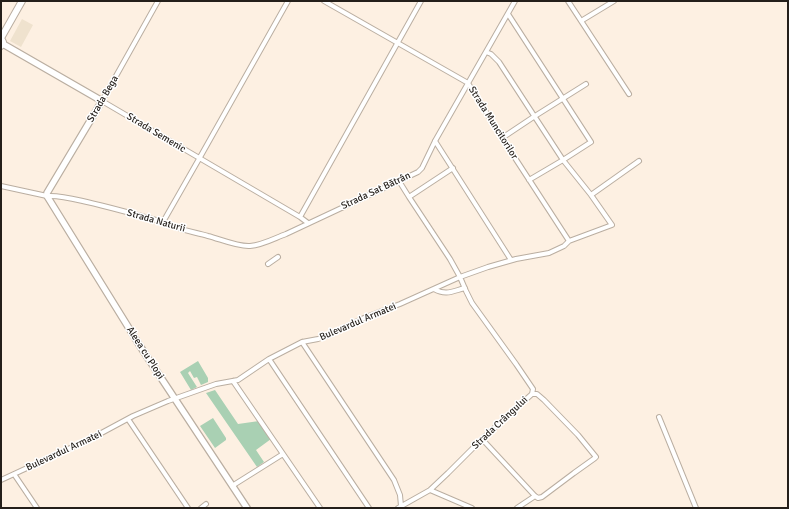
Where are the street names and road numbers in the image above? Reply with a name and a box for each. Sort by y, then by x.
street label: Strada Bega [85,74,121,124]
street label: Strada Muncitorilor [466,84,520,162]
street label: Strada Semenic [124,111,188,155]
street label: Strada Sat Bătrân [339,170,413,212]
street label: Strada Naturii [125,207,187,235]
street label: Bulevardul Armatei [318,300,398,344]
street label: Aleea cu Plopi [124,324,166,382]
street label: Strada Crângului [470,394,530,452]
street label: Bulevardul Armatei [24,428,104,474]

